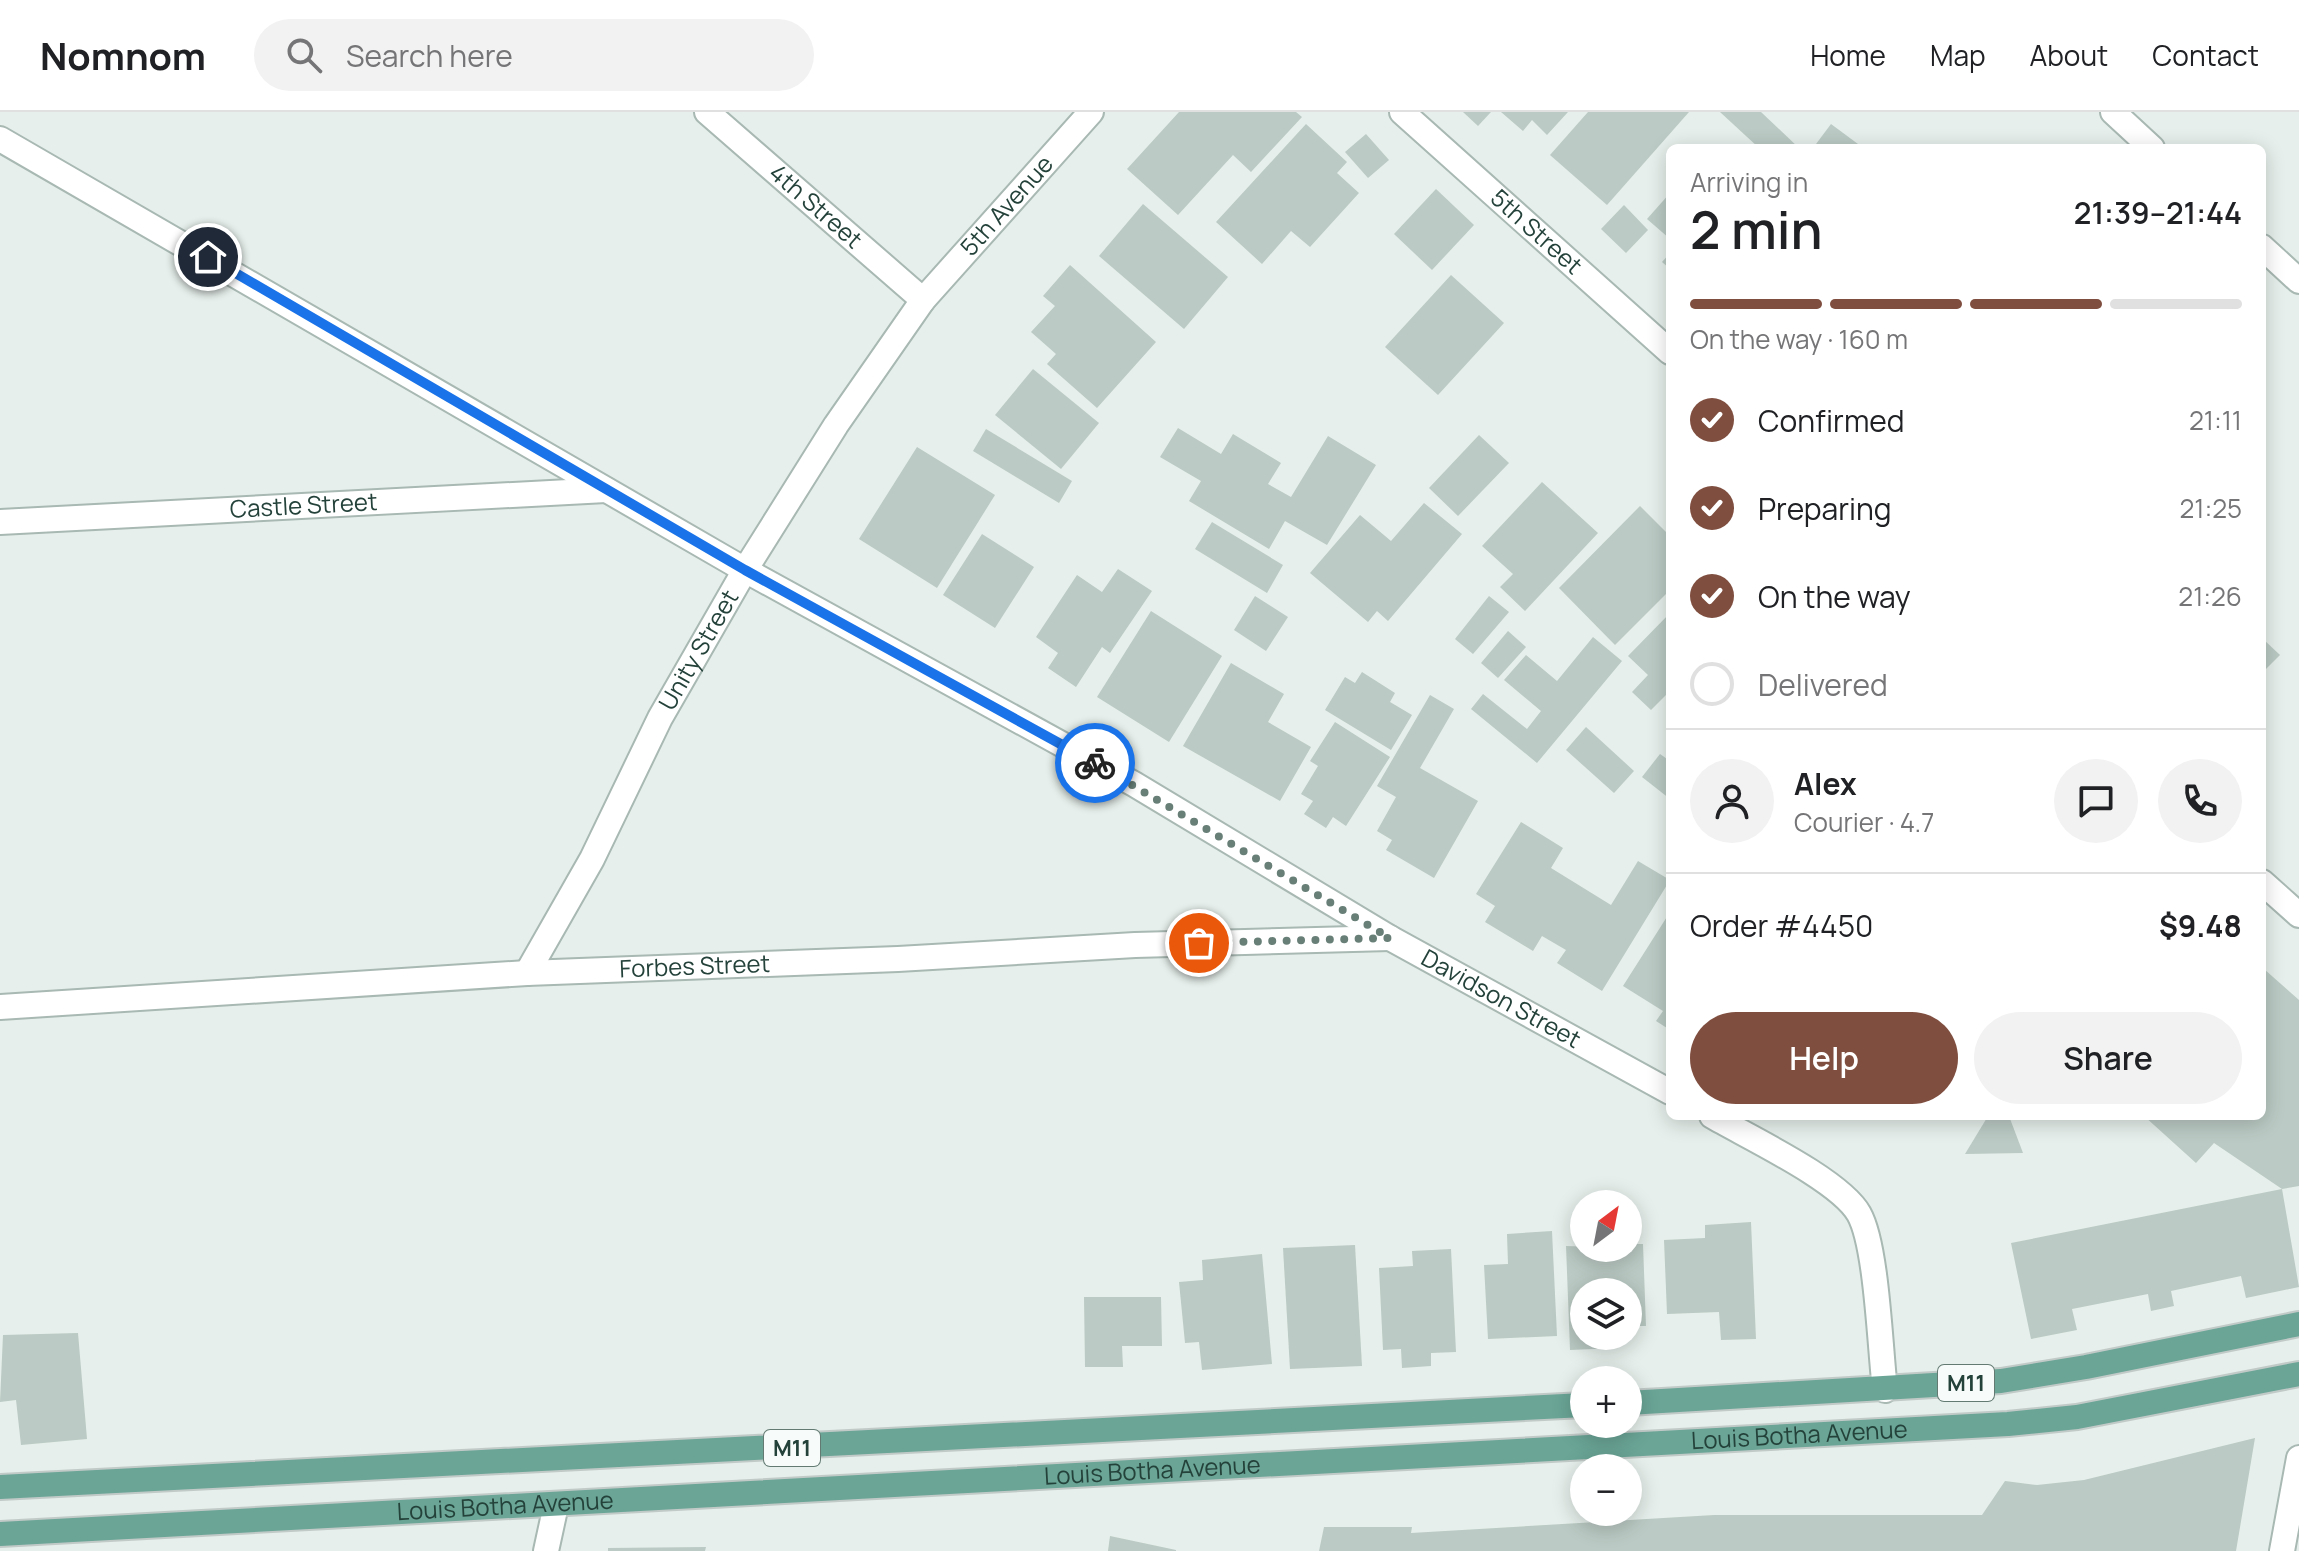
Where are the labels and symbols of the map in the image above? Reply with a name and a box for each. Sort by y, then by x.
street label: 5th Avenue [952,147,1060,263]
street label: 4th Street [763,156,870,255]
street label: 5th Street [1484,181,1590,281]
pin [174,223,242,291]
street label: Castle Street [229,484,378,525]
street label: Unity Street [650,583,745,716]
courier [1055,723,1135,803]
pin [1165,909,1233,977]
street label: Davidson Street [1416,940,1587,1055]
street label: Forbes Street [619,946,771,985]
north arrow [1570,1190,1642,1262]
road number: M11 [1938,1365,1994,1401]
street label: Louis Botha Avenue [1690,1412,1908,1456]
road number: M11 [764,1430,820,1466]
street label: Louis Botha Avenue [1043,1447,1261,1492]
street label: Louis Botha Avenue [396,1482,614,1527]

